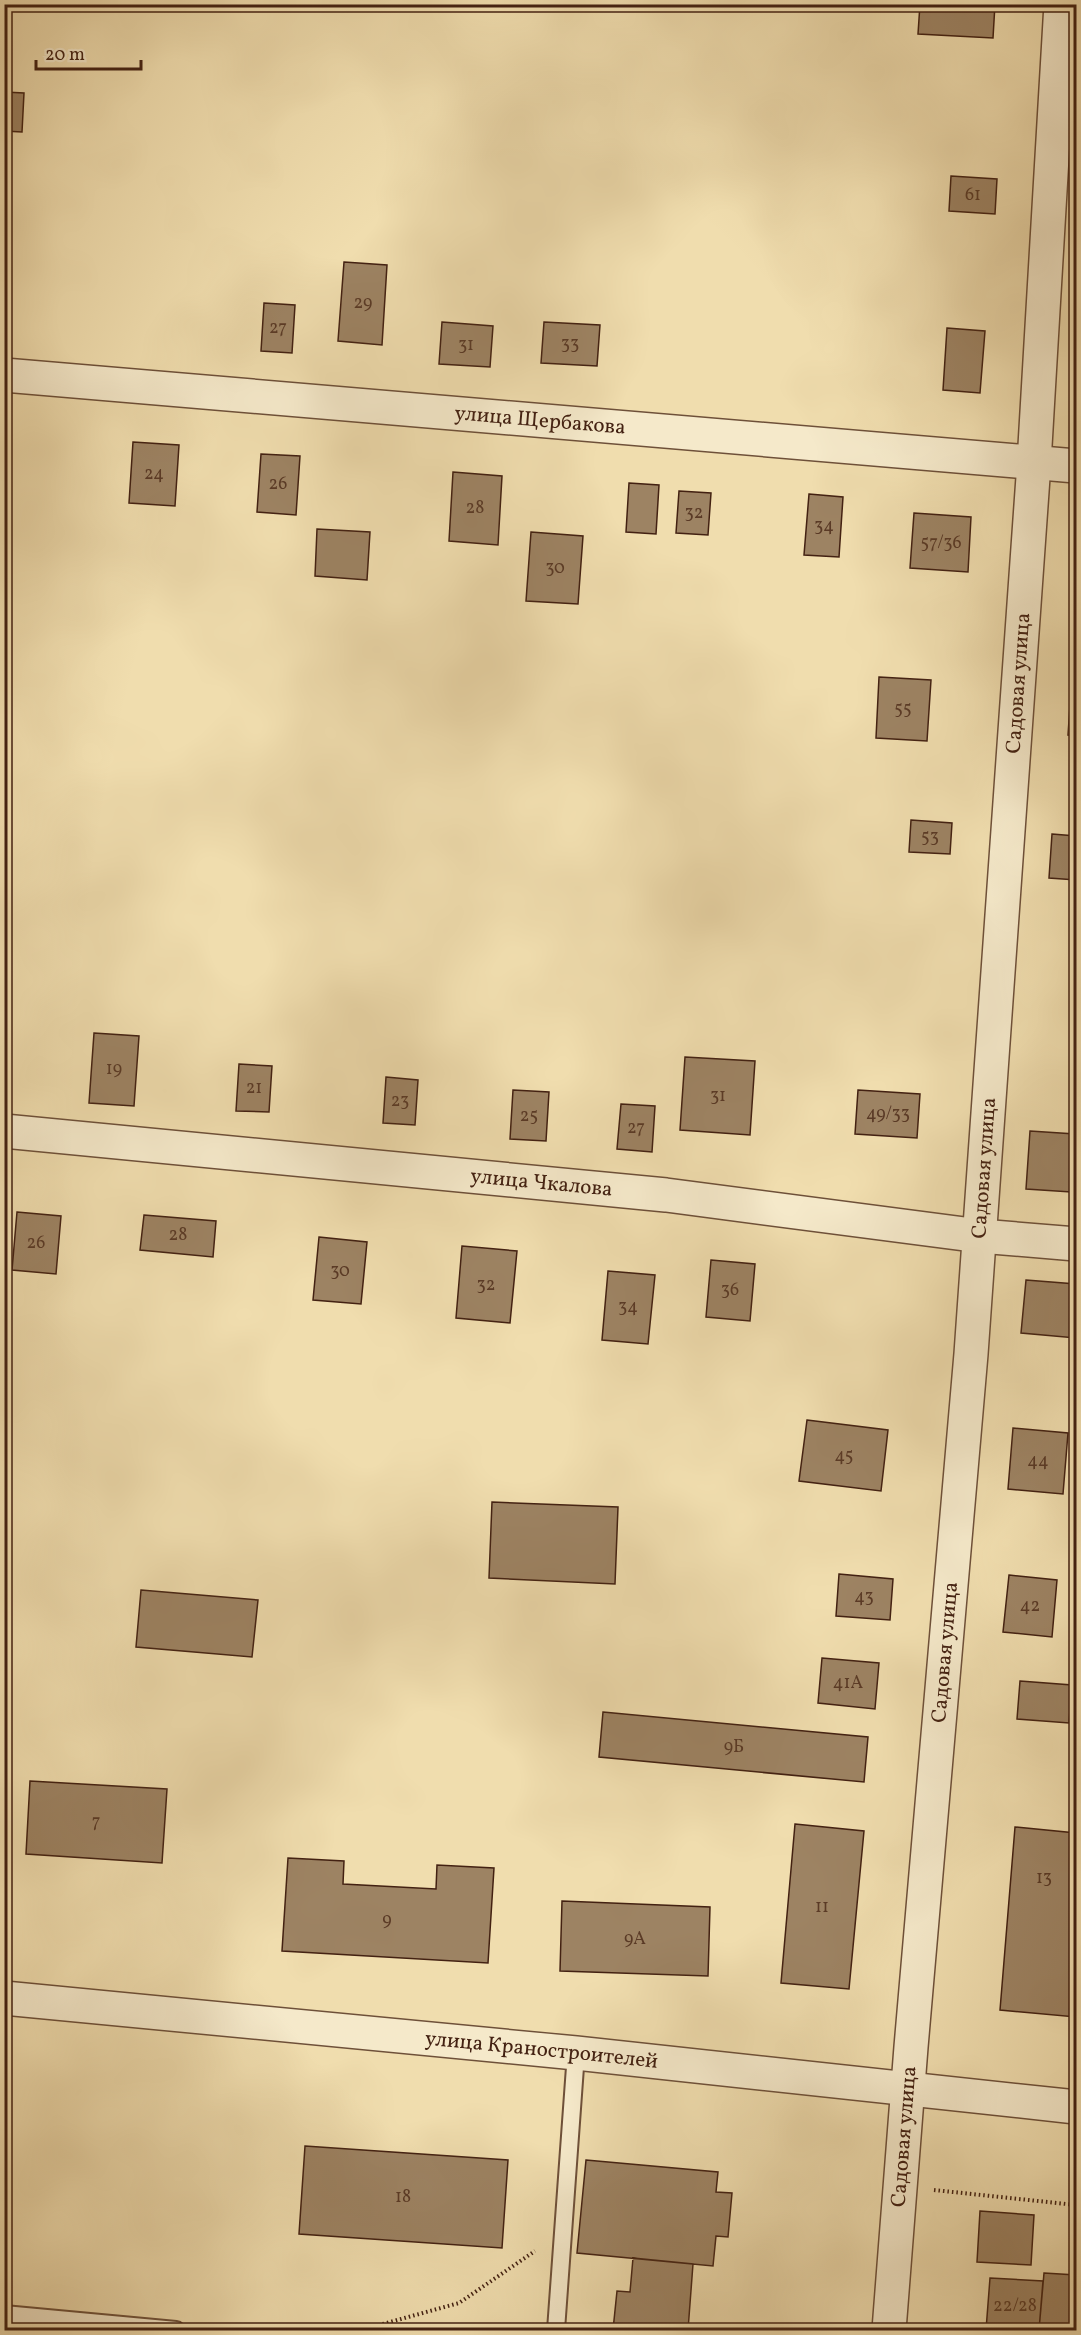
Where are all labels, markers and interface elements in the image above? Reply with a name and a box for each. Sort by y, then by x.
scale bar [36,33,141,71]
text: 20 m [45,43,85,68]
house number: 61 [965,183,981,208]
house number: 29 [354,291,372,316]
house number: 27 [269,316,287,341]
house number: 33 [561,332,579,357]
house number: 31 [458,333,474,358]
street label: улица Щербакова [453,399,627,442]
house number: 24 [144,462,164,487]
house number: 26 [269,472,287,497]
house number: 28 [466,496,484,521]
house number: 32 [685,501,703,526]
house number: 34 [814,514,834,539]
house number: 57/36 [920,531,962,556]
house number: 30 [545,556,565,581]
street label: Садовая улица [999,612,1038,755]
house number: 55 [894,697,912,722]
house number: 53 [921,825,939,850]
house number: 19 [106,1057,122,1082]
house number: 21 [246,1076,262,1101]
house number: 31 [710,1084,726,1109]
house number: 23 [391,1089,409,1114]
street label: Садовая улица [965,1096,1004,1239]
house number: 49/33 [866,1102,910,1127]
house number: 25 [520,1104,538,1129]
house number: 27 [627,1116,645,1141]
street label: улица Чкалова [469,1162,614,1204]
house number: 28 [169,1223,187,1248]
house number: 26 [27,1231,45,1256]
house number: 30 [330,1259,350,1284]
house number: 32 [477,1273,495,1298]
house number: 36 [721,1278,739,1303]
house number: 34 [618,1295,638,1320]
house number: 45 [835,1444,853,1469]
house number: 44 [1027,1449,1049,1474]
street label: Садовая улица [925,1581,966,1724]
house number: 43 [854,1585,874,1610]
house number: 42 [1020,1594,1040,1619]
house number: 41А [833,1671,864,1696]
house number: 9Б [724,1735,744,1760]
house number: 7 [92,1810,100,1835]
house number: 13 [1036,1866,1052,1891]
house number: 11 [815,1895,829,1920]
house number: 9 [382,1908,392,1933]
house number: 9А [624,1927,646,1952]
street label: улица Краностроителей [424,2024,660,2076]
street label: Садовая улица [884,2065,924,2208]
house number: 18 [395,2185,411,2210]
house number: 22/28 [993,2294,1037,2319]

